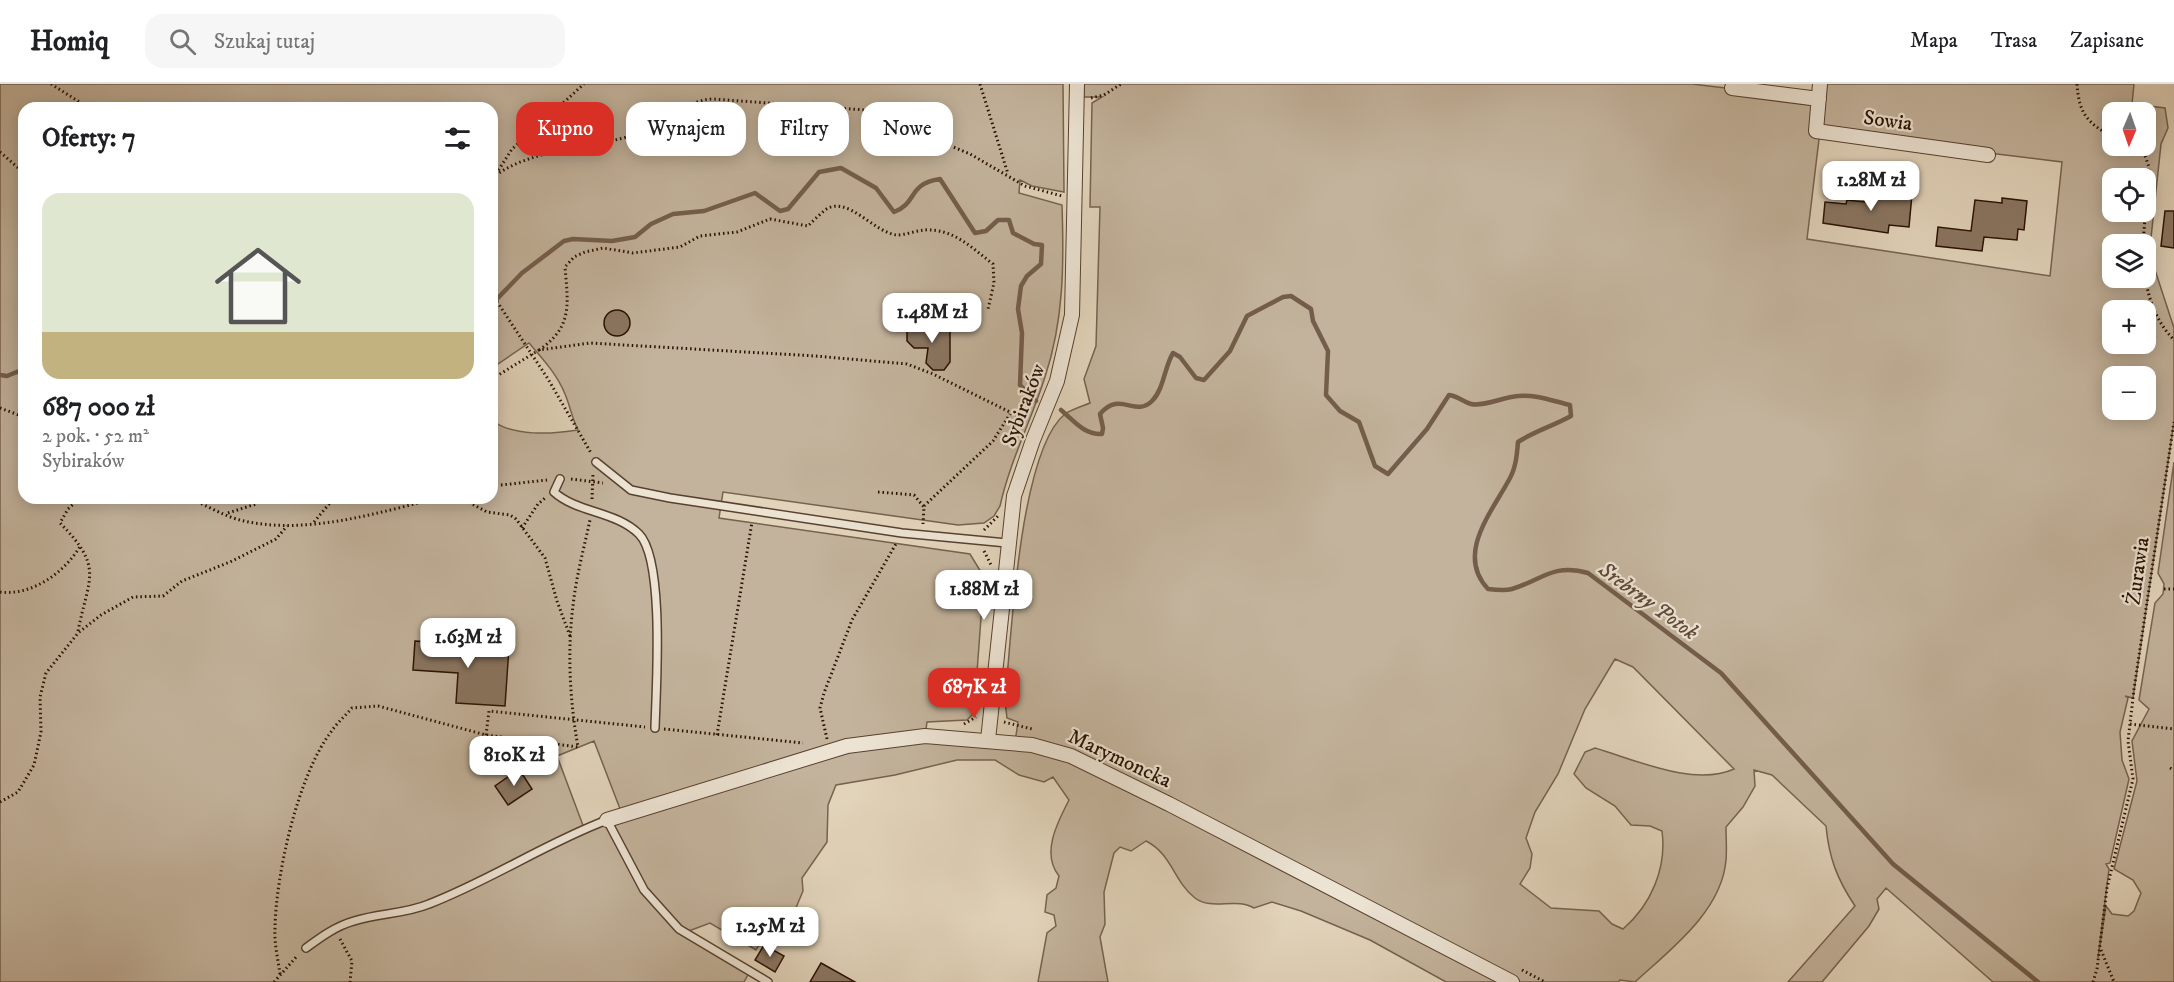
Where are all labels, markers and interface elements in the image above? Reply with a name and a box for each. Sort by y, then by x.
search box [145,14,565,68]
text: Homiq [30,24,109,59]
icon: search [166,25,199,58]
text: Szukaj tutaj [214,28,315,55]
text: Mapa [1910,28,1958,54]
text: Trasa [1991,28,2037,54]
text: Zapisane [2070,28,2144,54]
chip: Kupno [516,102,614,156]
chip: Wynajem [626,102,746,156]
chip: Filtry [758,102,849,156]
chip: Nowe [861,102,953,156]
north arrow [2102,102,2156,156]
map controls [2102,102,2156,420]
street label: Sowia [1862,105,1914,137]
text: Oferty: 7 [42,122,136,155]
icon: filters [441,122,474,155]
pin: 1.28M zł [1809,161,1933,212]
text: 1.28M zł [1836,168,1906,193]
button: locate [2102,168,2156,222]
icon: home [204,232,312,340]
button: layers [2102,234,2156,288]
pin: 1.48M zł [870,293,994,344]
text: 1.48M zł [896,300,968,325]
button: + [2102,300,2156,354]
street label: Sybiraków [996,360,1052,450]
button: − [2102,366,2156,420]
text: 687 000 zł [42,391,154,424]
text: 2 pok. · 52 m² [42,424,149,449]
text: Sybiraków [42,449,124,474]
street label: Żurawia [2119,535,2156,607]
water label: Srebrny Potok [1592,555,1704,647]
pin: 1.88M zł [922,570,1046,621]
text: 1.88M zł [949,577,1019,602]
pin: 1.63M zł [406,618,530,669]
text: 1.63M zł [434,625,502,650]
pin: 687K zł [919,668,1029,719]
text: 687K zł [942,675,1006,700]
street label: Marymoncka [1064,724,1175,794]
pin: 810K zł [459,736,569,787]
text: 810K zł [483,743,545,768]
pin: 1.25M zł [708,907,832,958]
text: 1.25M zł [736,914,804,939]

